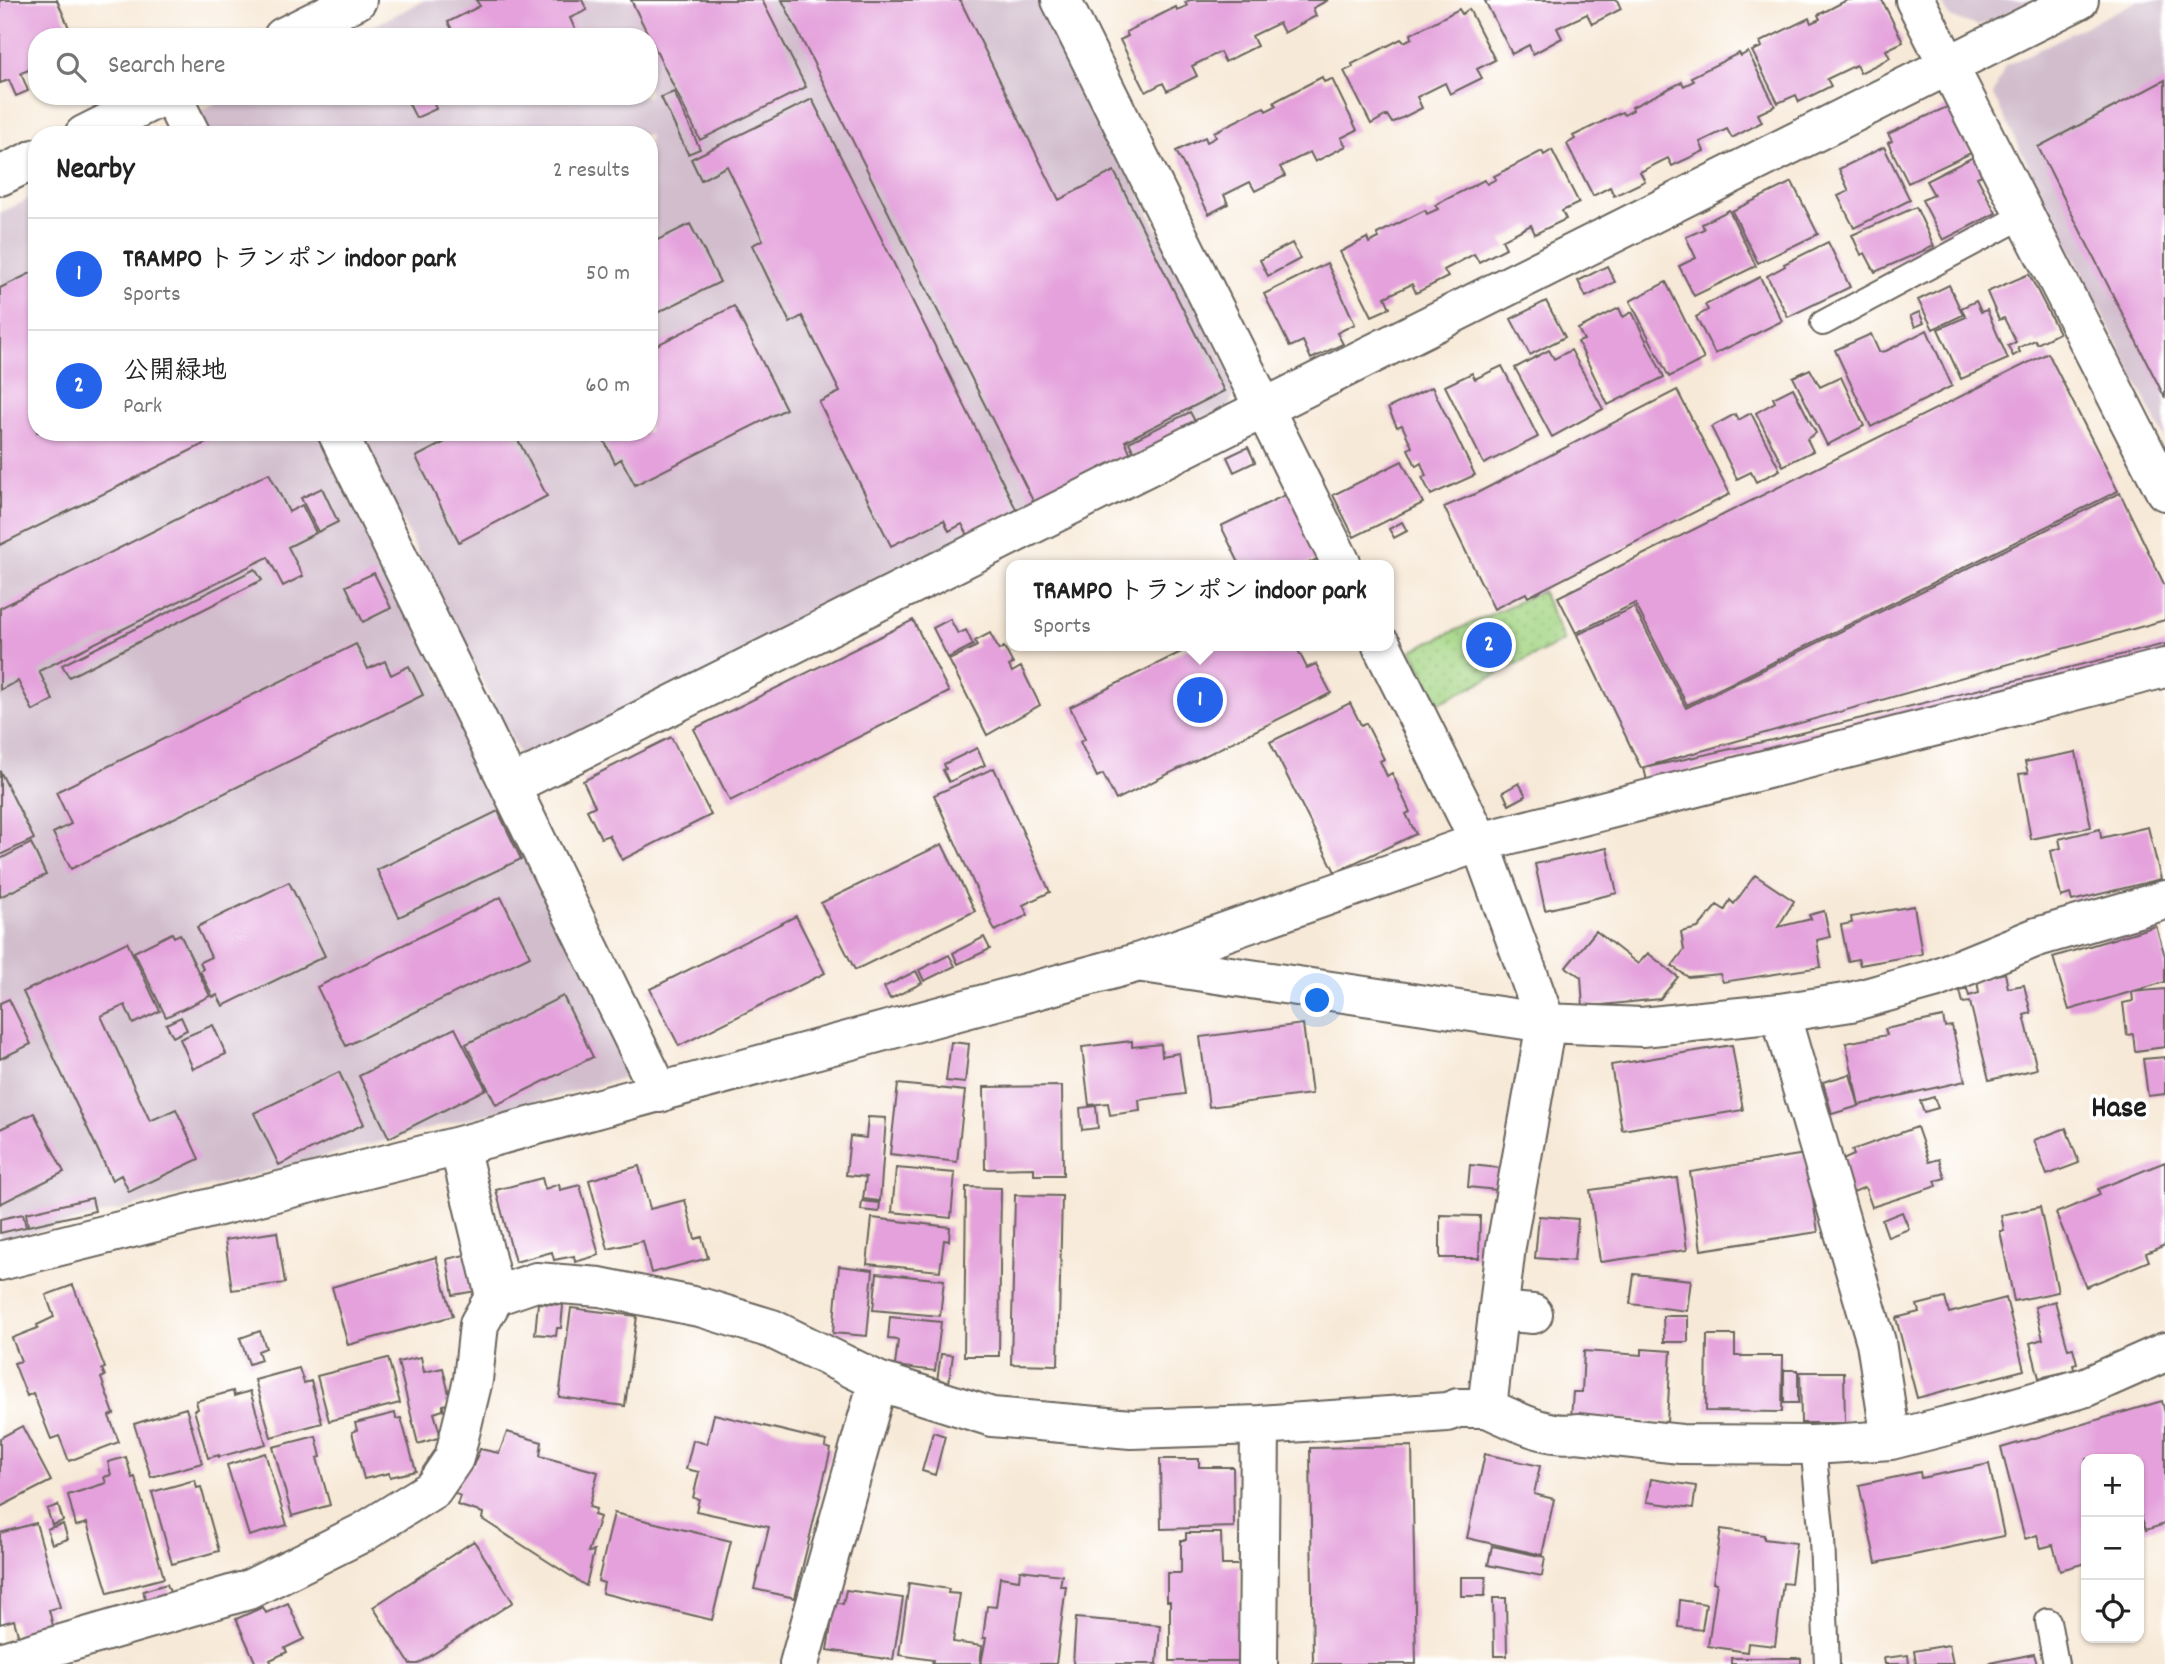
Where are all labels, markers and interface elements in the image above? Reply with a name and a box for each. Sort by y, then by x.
search box [28,28,658,105]
icon: search [52,48,90,86]
text: Search here [108,48,226,85]
text: Nearby [56,150,134,193]
text: 2 results [553,155,630,188]
text: TRAMPO トランポン indoor park [123,242,456,279]
text: 1 [76,258,82,291]
text: 50 m [586,258,630,291]
text: Sports [123,279,181,312]
text: 公開緑地 [123,354,227,391]
text: 2 [74,370,84,403]
text: 60 m [585,370,630,403]
text: Park [123,391,162,424]
popup [1006,560,1394,651]
text: TRAMPO トランポン indoor park [1033,574,1367,611]
text: Sports [1033,611,1091,644]
pin: 2 [1466,619,1512,671]
pin: 1 [1177,674,1223,726]
your location [1300,983,1334,1017]
district label: Hase [2091,1089,2147,1132]
map controls [2081,1454,2144,1643]
button: + [2081,1454,2144,1517]
button: − [2081,1517,2144,1580]
button: locate [2081,1580,2144,1643]

